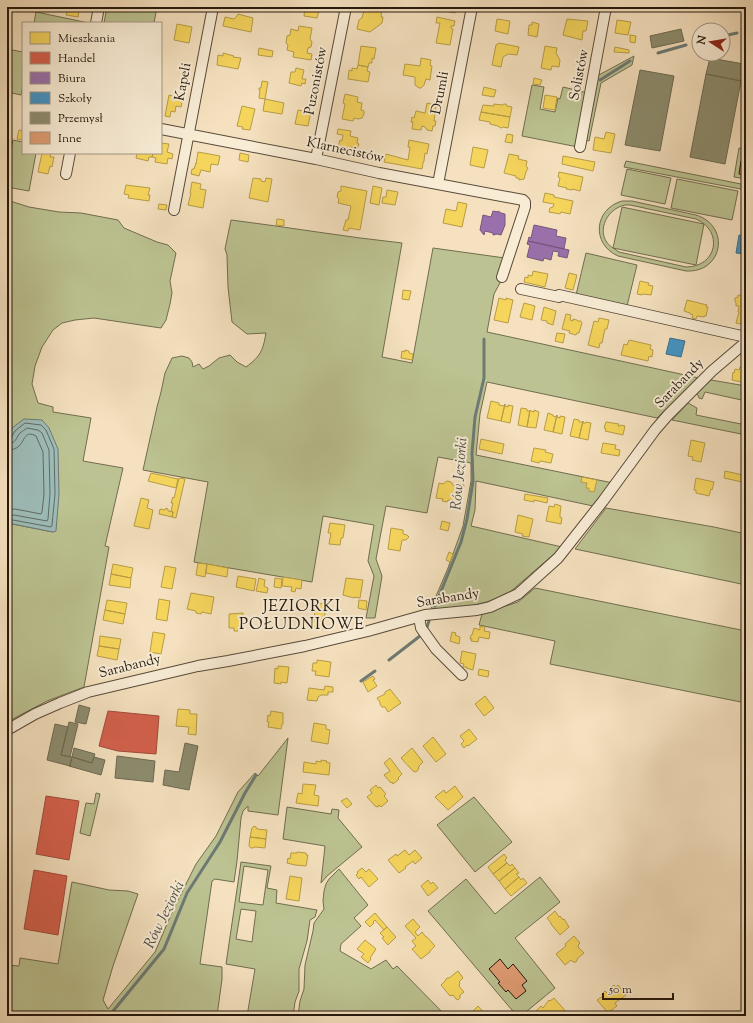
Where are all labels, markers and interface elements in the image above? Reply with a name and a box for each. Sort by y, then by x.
legend [22,22,162,154]
north arrow [691,22,731,62]
text: Mieszkania [58,30,116,48]
text: N [693,34,711,47]
street label: Puzonistów [301,45,333,117]
street label: Solistów [565,47,595,102]
text: Handel [58,50,96,68]
street label: Kapeli [171,61,197,103]
text: Biura [58,70,86,88]
street label: Drumli [427,70,455,116]
text: Szkoły [58,90,92,108]
text: Przemysł [58,110,103,128]
text: Inne [58,130,82,148]
street label: Klarnecistów [305,133,386,169]
street label: Sarabandy [651,354,709,414]
water label: Rów Jeziorki [446,437,474,511]
street label: Sarabandy [415,584,481,614]
district label: JEZIORKI POŁUDNIOWE [239,596,365,637]
street label: Sarabandy [97,650,163,684]
water label: Rów Jeziorki [140,877,190,952]
scale bar [603,975,673,1001]
text: 50 m [608,981,632,999]

